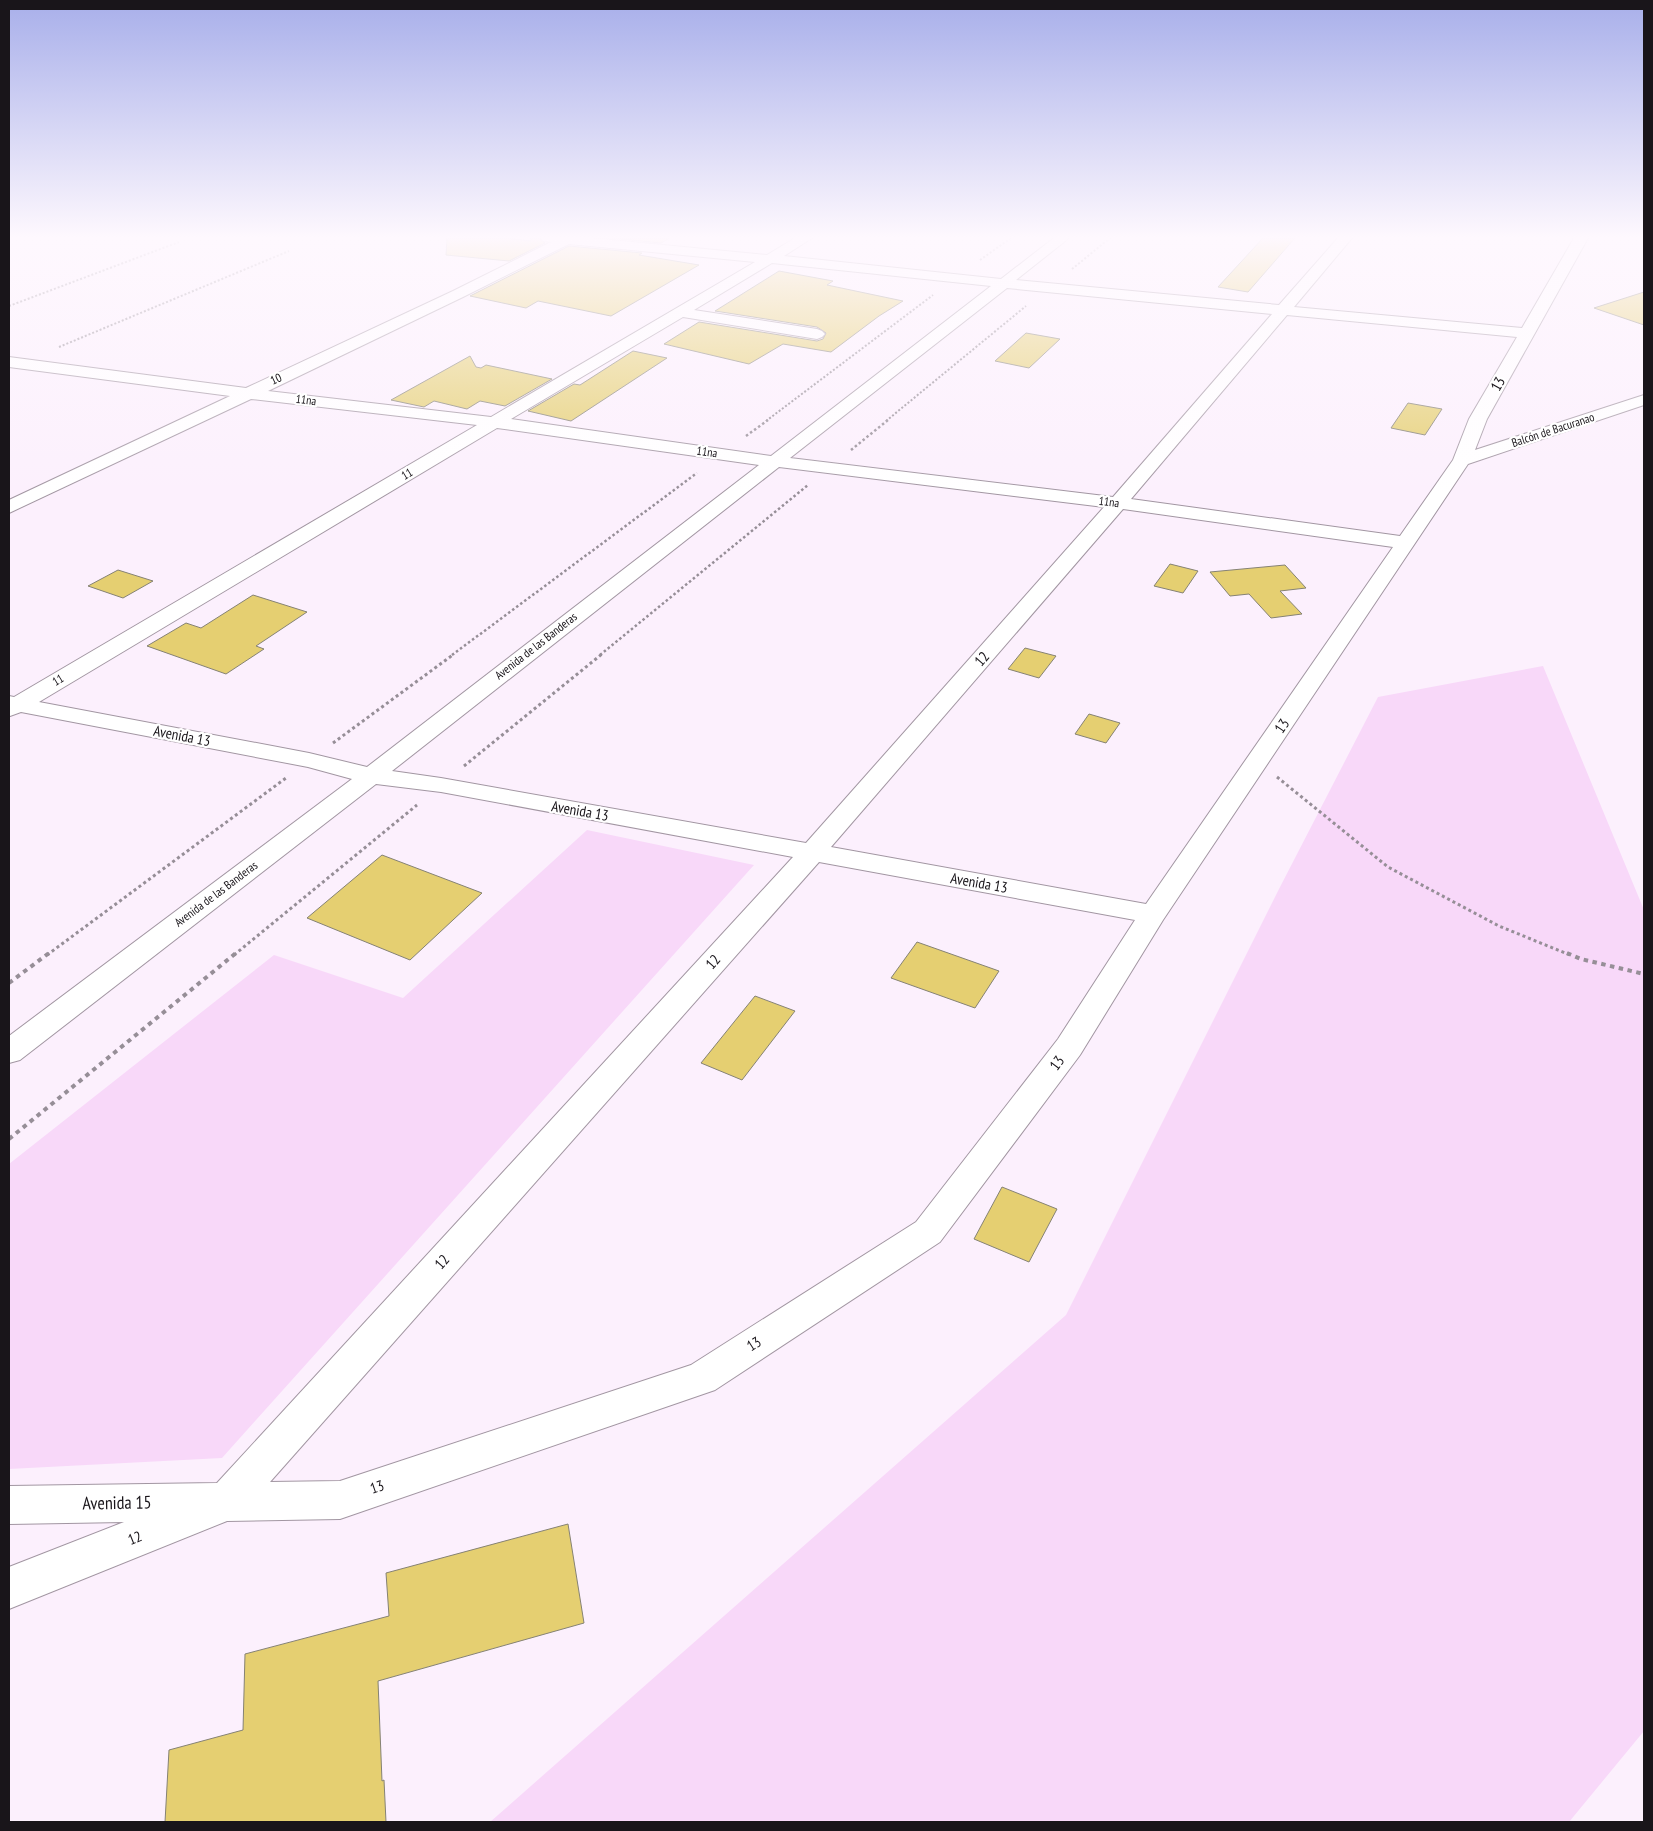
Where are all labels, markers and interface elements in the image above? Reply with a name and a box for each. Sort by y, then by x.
street label: 10 [268,369,284,388]
street label: 13 [1486,373,1509,394]
street label: 11na [295,391,318,408]
street label: Balcón de Bacuranao [1509,409,1596,450]
street label: 11na [696,443,719,460]
street label: 11 [398,464,415,483]
street label: 11na [1098,493,1121,510]
street label: Avenida de las Banderas [492,609,580,682]
street label: 12 [970,647,993,670]
street label: 11 [49,670,66,689]
street label: 13 [1270,715,1293,737]
street label: Avenida 13 [152,721,212,750]
street label: Avenida 13 [550,796,610,825]
street label: Avenida de las Banderas [171,857,260,930]
street label: Avenida 13 [949,868,1009,897]
street label: 12 [701,950,724,973]
street label: 13 [1045,1052,1068,1074]
street label: 12 [430,1250,453,1273]
street label: 13 [743,1332,765,1355]
street label: 13 [367,1475,386,1498]
street label: Avenida 15 [82,1490,152,1515]
street label: 12 [125,1526,145,1549]

